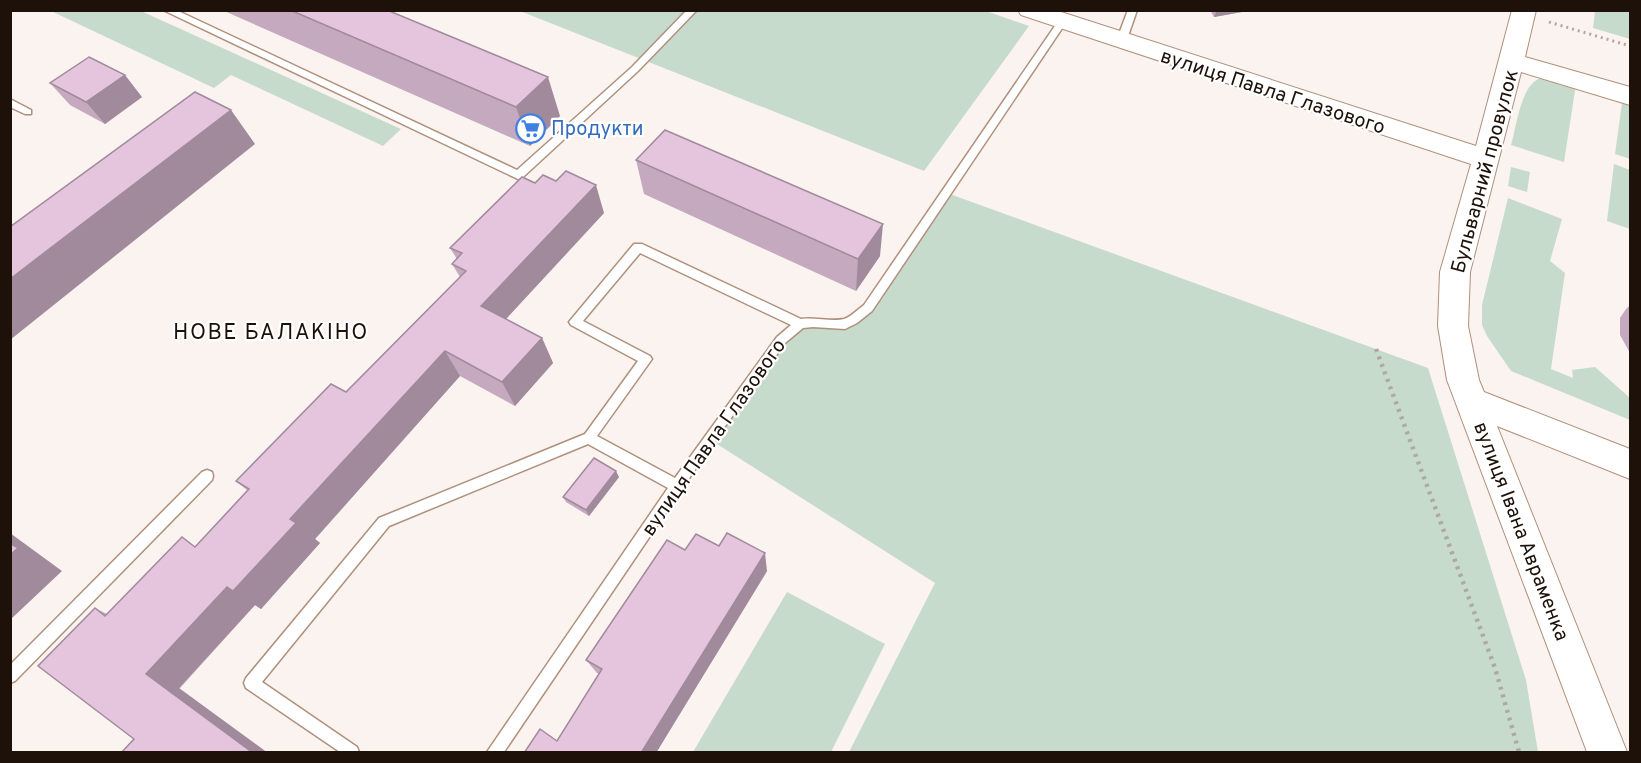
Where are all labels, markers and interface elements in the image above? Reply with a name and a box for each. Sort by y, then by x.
street label: вулиця Павла Глазового [1157,44,1388,142]
street label: Бульварний провулок [1446,67,1526,276]
supermarket icon: Продукти [514,112,546,144]
place label: Продукти [551,117,644,143]
district label: НОВЕ БАЛАКІНО [173,320,369,347]
street label: вулиця Павла Глазового [637,334,793,542]
street label: вулиця Івана Авраменка [1466,418,1574,645]

